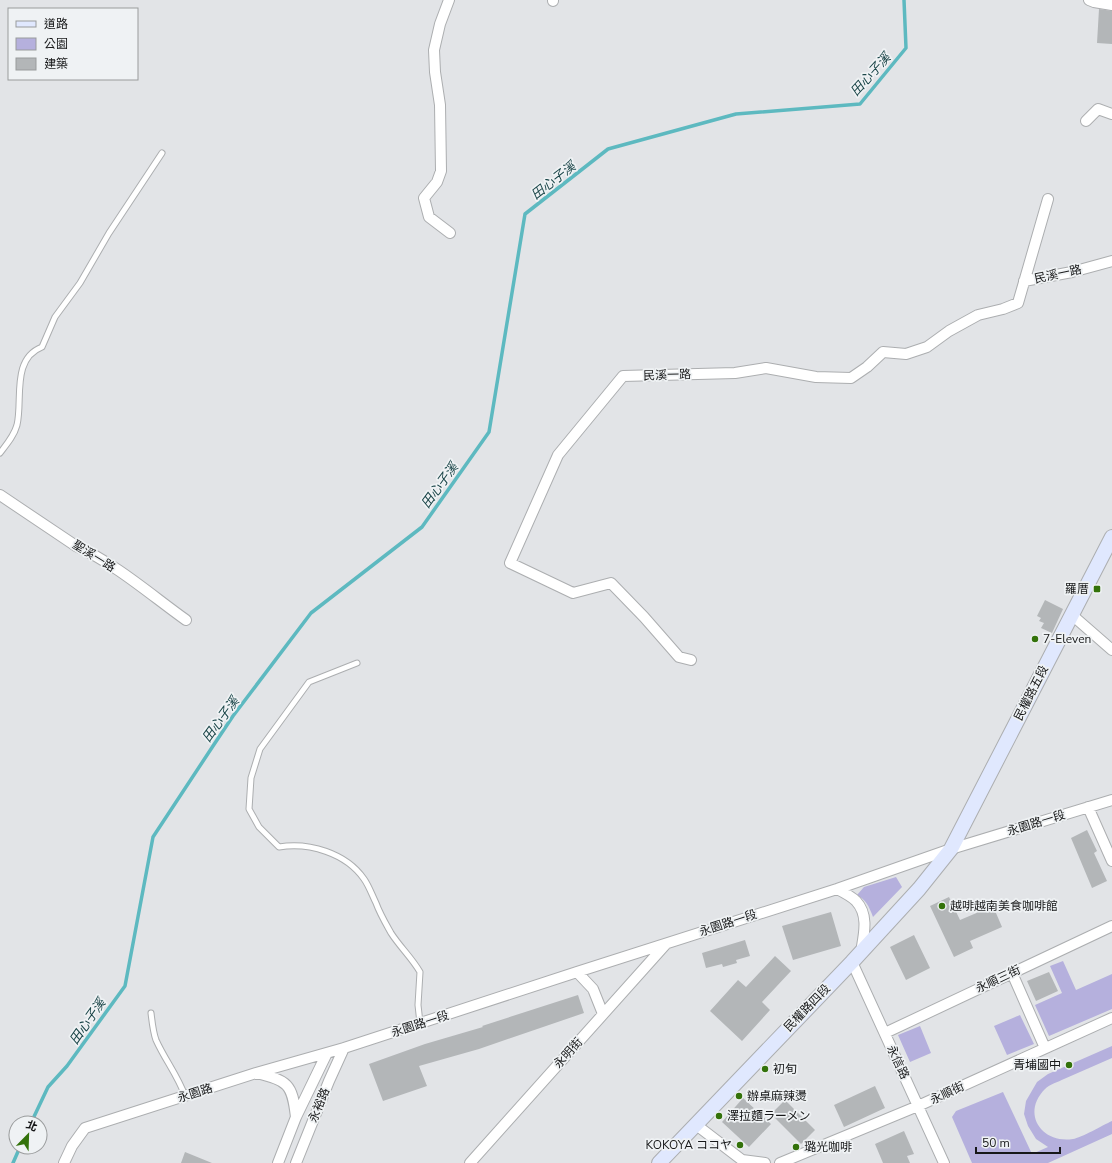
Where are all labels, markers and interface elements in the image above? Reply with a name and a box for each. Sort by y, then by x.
legend [8,8,138,80]
text: 道路 [44,16,68,32]
text: 公園 [44,36,68,52]
water label: 田心子溪 [847,48,896,100]
text: 建築 [44,56,68,72]
water label: 田心子溪 [528,156,581,204]
street label: 民溪一路 [1033,261,1083,287]
street label: 民溪一路 [643,366,691,384]
water label: 田心子溪 [417,458,464,512]
street label: 聖溪一路 [69,536,119,576]
place label: 羅厝 [1065,581,1089,597]
marker: 羅厝 [1092,584,1102,594]
place label: 7-Eleven [1043,631,1091,647]
marker: 7-Eleven [1030,634,1040,644]
street label: 民權路五段 [1010,663,1052,723]
water label: 田心子溪 [198,692,245,746]
street label: 永園路一段 [1005,807,1067,839]
place label: 越啡越南美食咖啡館 [950,898,1058,914]
marker: 越啡越南美食咖啡館 [937,901,947,911]
street label: 永園路一段 [697,906,759,940]
street label: 永順三街 [973,962,1023,996]
street label: 民權路四段 [780,981,834,1035]
water label: 田心子溪 [66,993,111,1048]
street label: 永園路一段 [389,1007,451,1041]
street label: 永明街 [550,1034,586,1072]
street label: 永信路 [883,1042,913,1082]
place label: 青埔國中 [1013,1057,1061,1073]
marker: 青埔國中 [1064,1060,1074,1070]
place label: 初旬 [773,1061,797,1077]
marker: 初旬 [760,1064,770,1074]
street label: 永順街 [927,1078,967,1108]
street label: 永園路 [175,1080,215,1106]
street label: 永裕路 [305,1085,333,1125]
place label: 辦桌麻辣燙 [747,1088,807,1104]
marker: 辦桌麻辣燙 [734,1091,744,1101]
place label: 澤拉麵ラーメン [727,1108,811,1124]
marker: 澤拉麵ラーメン [714,1111,724,1121]
north arrow [8,1115,48,1155]
text: 北 [24,1117,40,1135]
scale bar [976,1129,1060,1155]
text: 50 m [982,1135,1010,1151]
place label: KOKOYA ココヤ [646,1137,732,1153]
place label: 璐光咖啡 [804,1139,852,1155]
marker: KOKOYA ココヤ [735,1140,745,1150]
marker: 璐光咖啡 [791,1142,801,1152]

